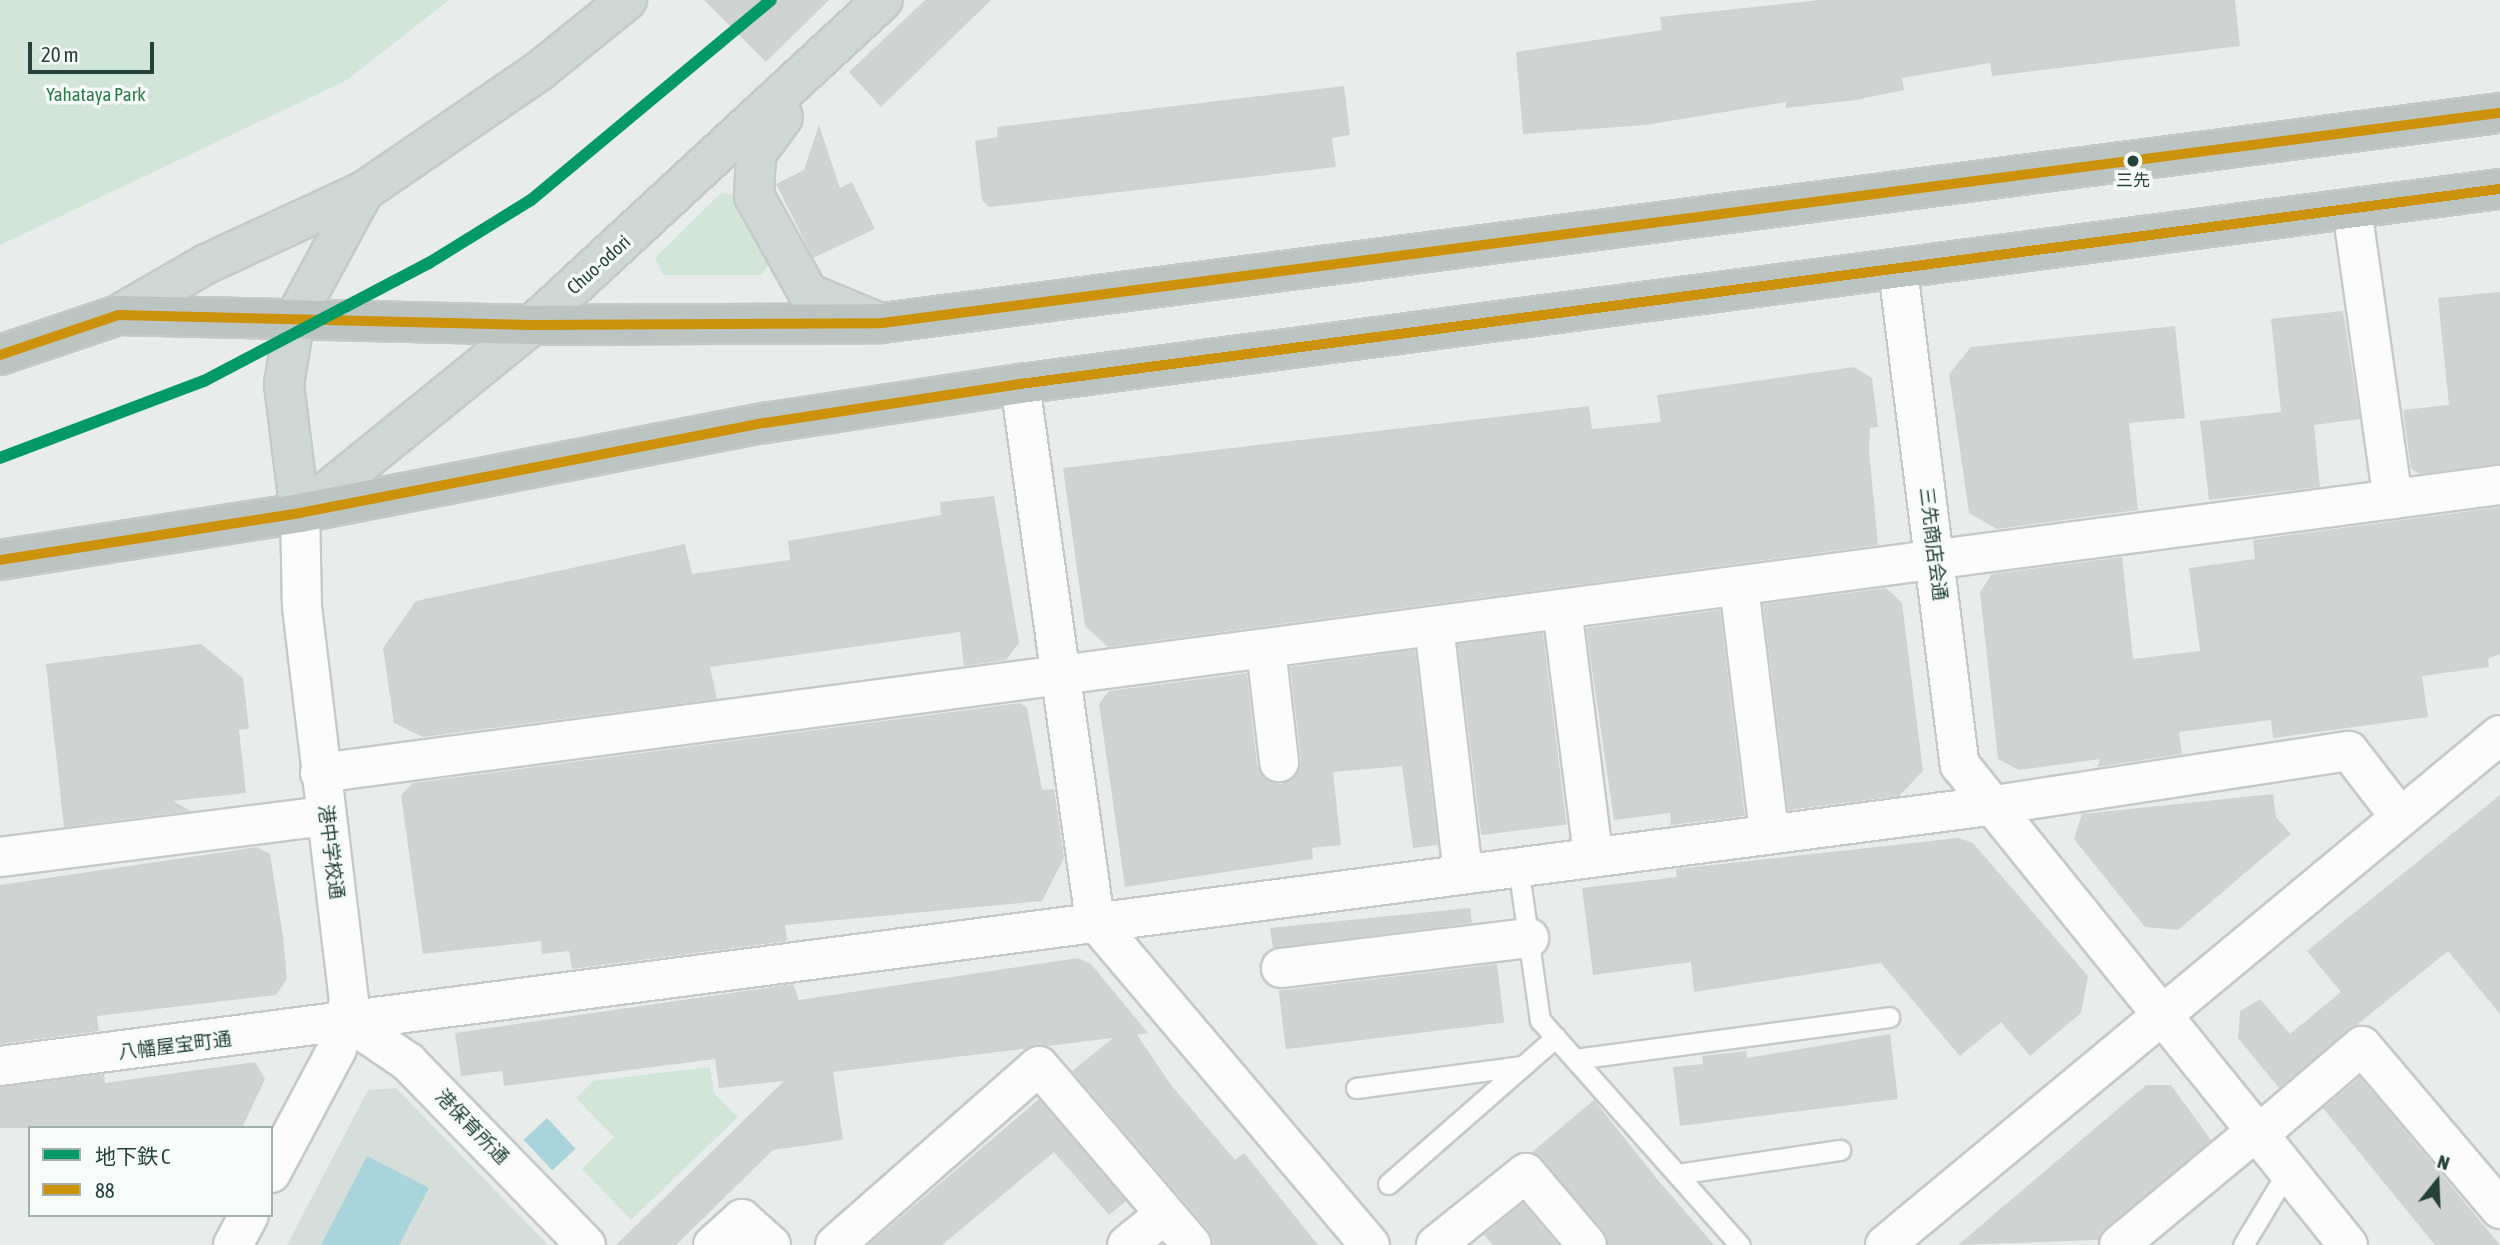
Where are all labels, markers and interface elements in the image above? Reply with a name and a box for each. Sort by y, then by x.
scale bar [32,28,158,72]
text: 20 m [41,42,79,66]
park label: Yahataya Park [46,84,146,106]
marker: 三先 [2126,154,2140,168]
place label: 三先 [2116,171,2150,191]
street label: Chuo-odori [563,231,635,299]
street label: 三先商店会通 [1915,486,1951,602]
street label: 港中学校通 [314,803,348,901]
street label: 八幡屋宝町通 [117,1028,233,1064]
street label: 港保育所通 [431,1085,513,1169]
legend [28,1126,273,1217]
text: 地下鉄 C [95,1144,170,1168]
north arrow [2402,1147,2472,1217]
text: N [2435,1150,2452,1174]
text: 88 [95,1178,115,1202]

